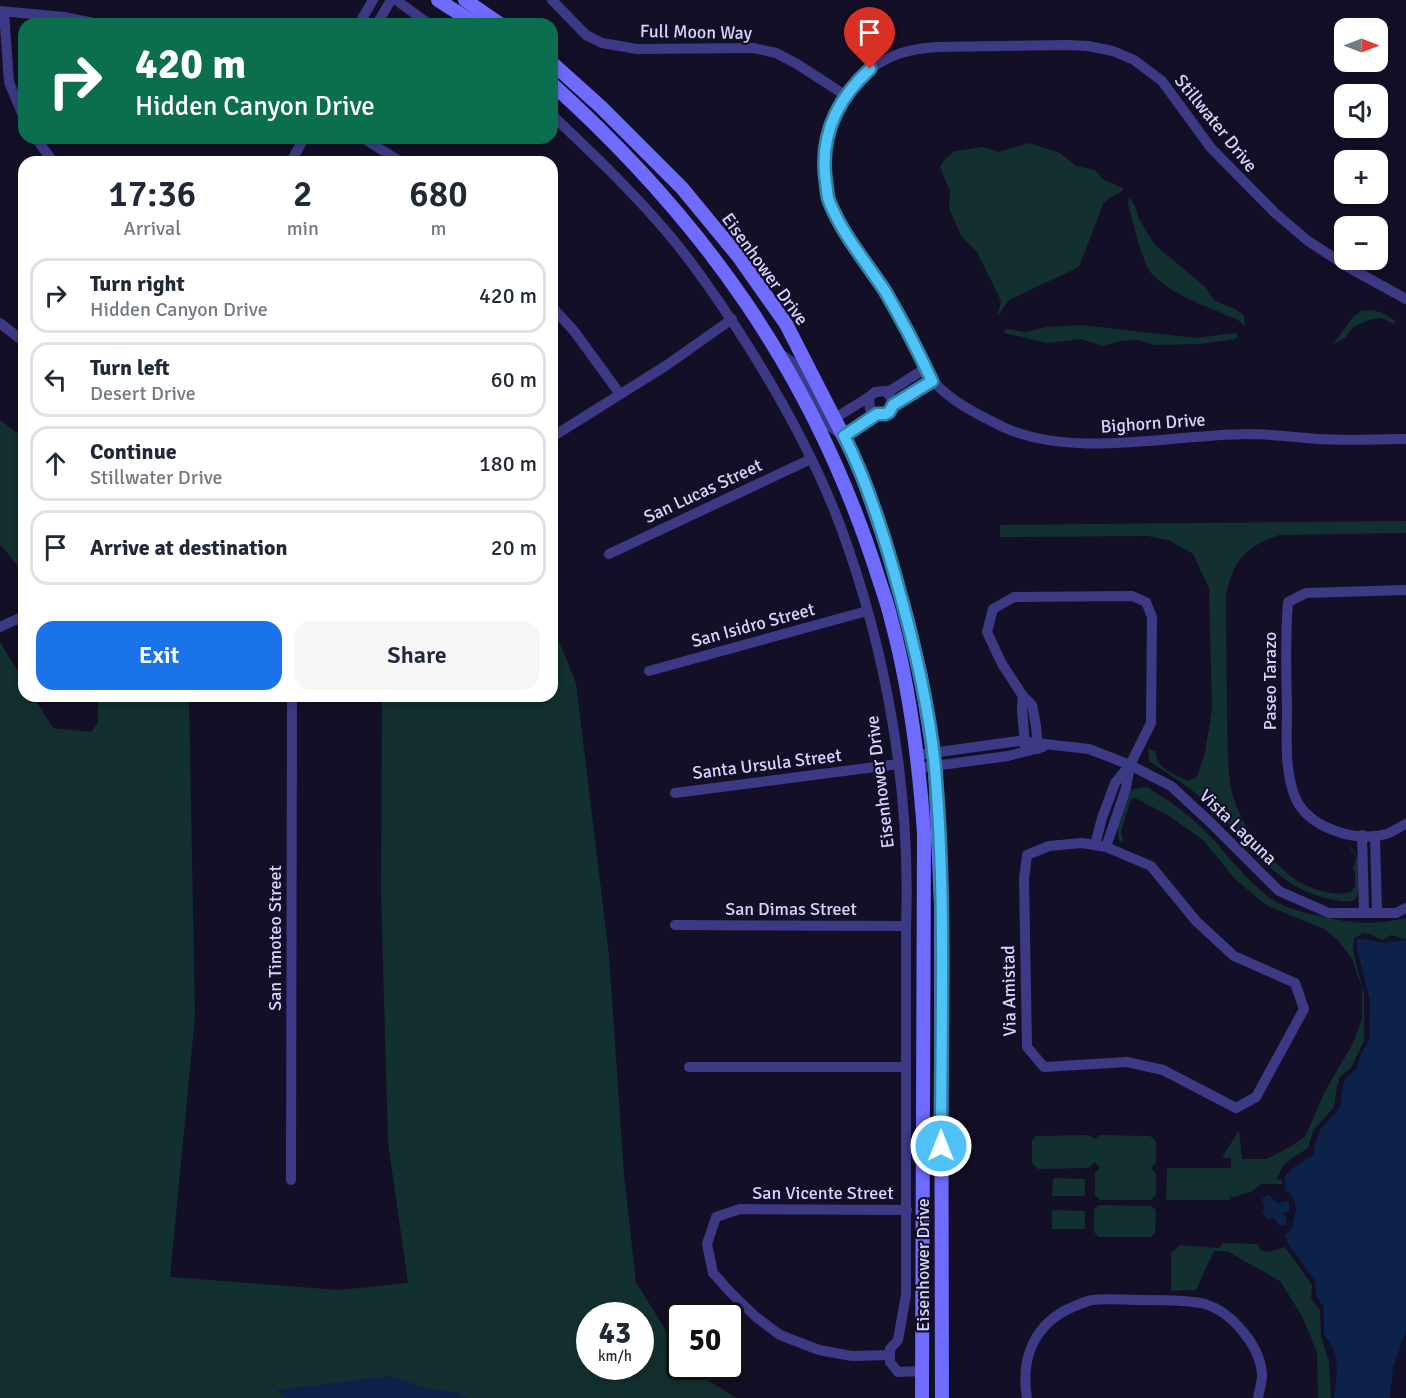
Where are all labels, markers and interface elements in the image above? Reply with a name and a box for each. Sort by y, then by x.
pin [844,7,895,69]
icon: arrive [853,16,886,49]
north arrow [1334,18,1388,72]
map controls [1334,18,1388,270]
street label: Full Moon Way [640,20,753,44]
text: 420 m [135,39,246,90]
icon: right [36,42,114,120]
street label: Stillwater Drive [1170,70,1262,176]
button: sound [1334,84,1388,138]
text: Hidden Canyon Drive [135,90,375,123]
button: + [1334,150,1388,204]
text: 17:36 [108,172,196,217]
text: 2 [293,172,313,217]
text: 680 [409,172,468,217]
street label: Eisenhower Drive [717,209,813,329]
text: Arrival [124,216,181,241]
text: min [287,216,319,241]
text: m [430,216,446,241]
button: − [1334,216,1388,270]
text: Turn right [90,270,185,297]
icon: right [39,279,72,312]
text: 420 m [479,282,537,309]
text: Hidden Canyon Drive [90,297,268,322]
text: Turn left [90,354,170,381]
icon: left [39,363,72,396]
text: 60 m [491,366,537,393]
text: Desert Drive [90,381,196,406]
street label: Bighorn Drive [1100,408,1206,438]
text: Continue [90,438,177,465]
icon: ahead [39,447,72,480]
text: 180 m [479,450,537,477]
street label: San Lucas Street [640,454,766,528]
text: Stillwater Drive [90,465,223,490]
icon: arrive [39,531,72,564]
text: Arrive at destination [90,534,287,561]
text: 20 m [491,534,537,561]
street label: San Isidro Street [689,598,817,652]
button: Exit [36,621,282,690]
button: Share [294,621,540,690]
street label: Paseo Tarazo [1259,632,1281,730]
street label: Eisenhower Drive [861,714,899,850]
street label: Santa Ursula Street [691,744,843,784]
street label: Vista Laguna [1195,785,1281,869]
street label: San Timoteo Street [264,865,286,1011]
street label: San Dimas Street [725,898,857,920]
street label: Via Amistad [997,945,1021,1037]
position arrow [909,1114,973,1178]
street label: San Vicente Street [752,1182,894,1204]
street label: Eisenhower Drive [912,1198,934,1332]
speed limit sign: 50 [666,1302,744,1380]
text: 43 [599,1315,631,1352]
text: km/h [598,1347,632,1365]

